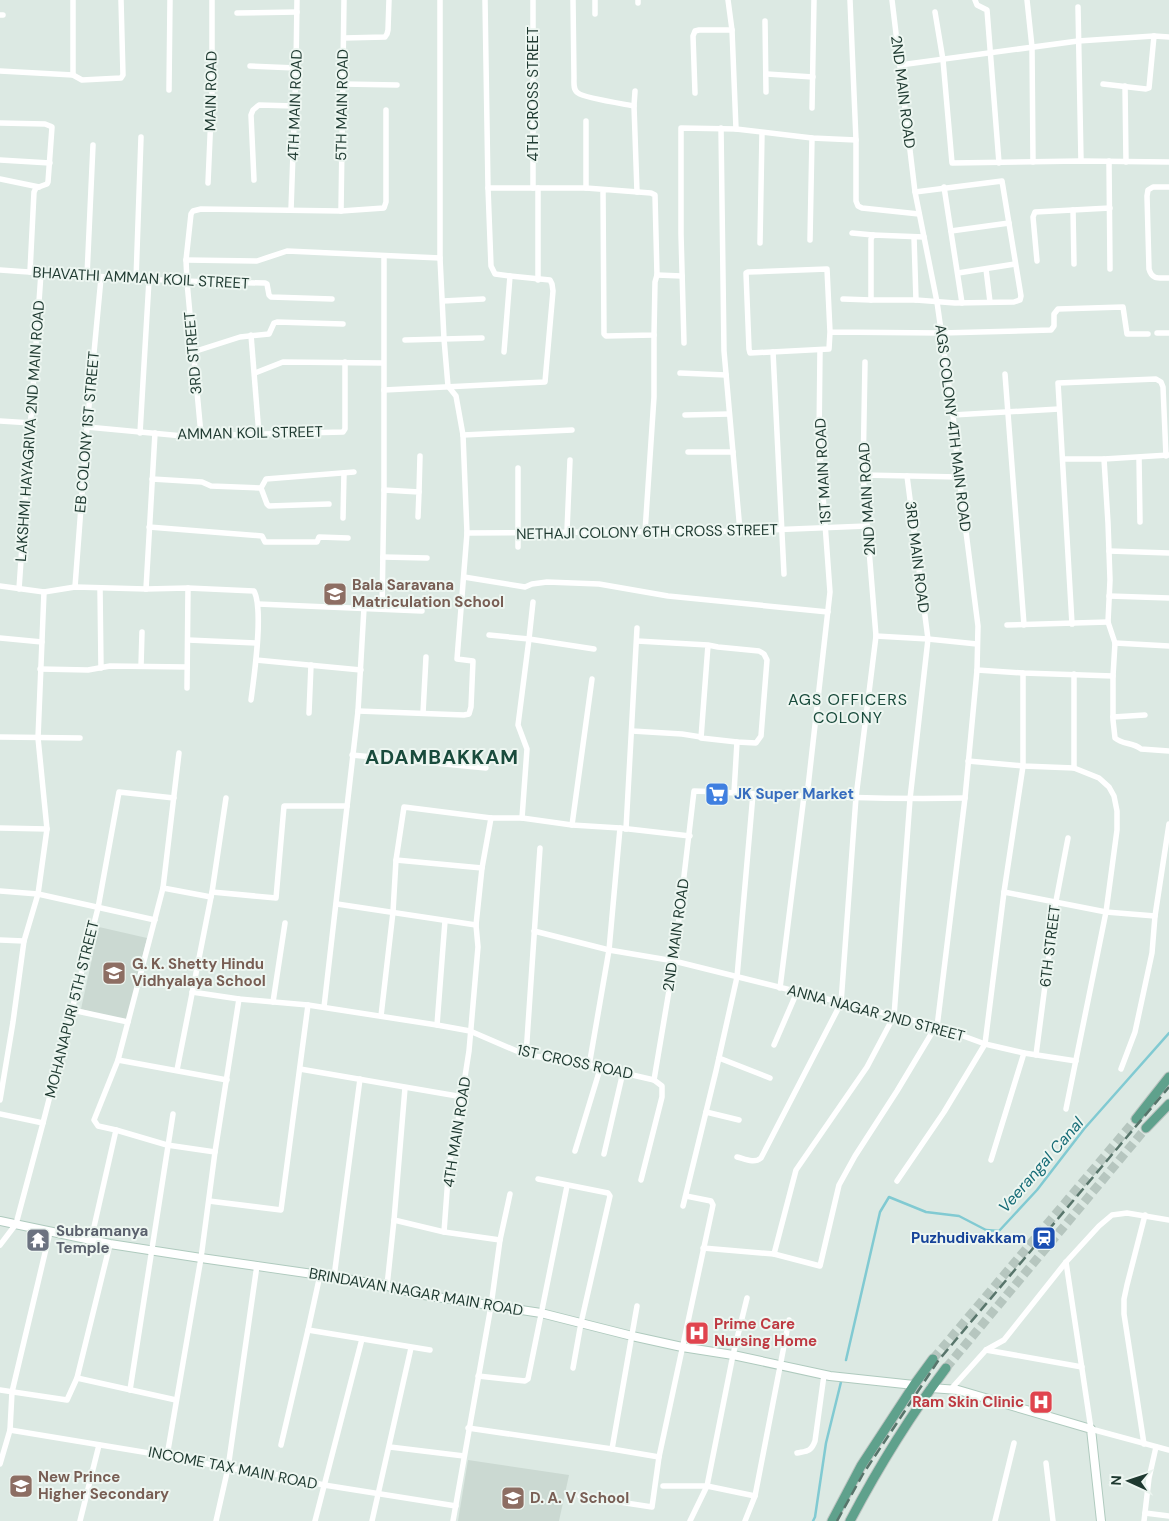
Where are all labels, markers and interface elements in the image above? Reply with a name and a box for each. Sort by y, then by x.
street label: 4TH CROSS STREET [523,27,543,161]
street label: 2ND MAIN ROAD [886,34,920,150]
street label: 4TH MAIN ROAD [283,49,307,161]
street label: 5TH MAIN ROAD [331,49,353,161]
street label: MAIN ROAD [200,51,222,131]
street label: BHAVATHI AMMAN KOIL STREET [32,262,250,294]
street label: LAKSHMI HAYAGRIVA 2ND MAIN ROAD [11,300,49,562]
street label: 3RD STREET [179,311,207,395]
street label: AGS COLONY 4TH MAIN ROAD [930,323,976,533]
street label: EB COLONY 1ST STREET [70,350,104,514]
street label: 1ST MAIN ROAD [810,418,836,524]
street label: AMMAN KOIL STREET [177,422,323,444]
street label: 2ND MAIN ROAD [854,442,880,556]
street label: 3RD MAIN ROAD [900,500,934,614]
street label: NETHAJI COLONY 6TH CROSS STREET [516,520,778,544]
place label: Bala Saravana Matriculation School [352,575,504,612]
school or university icon: Bala Saravana Matriculation School [322,581,348,607]
district label: AGS OFFICERS COLONY [788,689,908,728]
district label: ADAMBAKKAM [365,744,519,770]
supermarket icon: JK Super Market [704,781,730,807]
place label: JK Super Market [734,784,854,804]
street label: 2ND MAIN ROAD [658,877,694,993]
street label: 6TH STREET [1035,904,1065,988]
street label: MOHANAPURI 5TH STREET [40,918,104,1100]
place label: G. K. Shetty Hindu Vidhyalaya School [132,954,266,991]
school or university icon: G. K. Shetty Hindu Vidhyalaya School [101,960,127,986]
street label: ANNA NAGAR 2ND STREET [785,980,967,1046]
street label: 1ST CROSS ROAD [515,1040,635,1084]
street label: 4TH MAIN ROAD [438,1075,476,1189]
water label: Veerangal Canal [994,1113,1089,1217]
place label: Subramanya Temple [56,1221,148,1258]
station icon: Puzhudivakkam [1031,1225,1057,1251]
temple icon: Subramanya Temple [25,1227,51,1253]
place label: Puzhudivakkam [911,1228,1026,1248]
street label: BRINDAVAN NAGAR MAIN ROAD [307,1263,525,1321]
place label: Prime Care Nursing Home [714,1314,817,1351]
hospital icon: Prime Care Nursing Home [684,1320,710,1346]
hospital icon: Ram Skin Clinic [1028,1389,1054,1415]
place label: Ram Skin Clinic [912,1392,1024,1412]
street label: INCOME TAX MAIN ROAD [147,1442,319,1494]
north arrow [1104,1456,1154,1506]
place label: New Prince Higher Secondary [38,1467,169,1504]
school or university icon: New Prince Higher Secondary [8,1473,34,1499]
text: N [1107,1475,1125,1486]
school or university icon: D. A. V School [500,1485,526,1511]
place label: D. A. V School [530,1488,629,1508]

